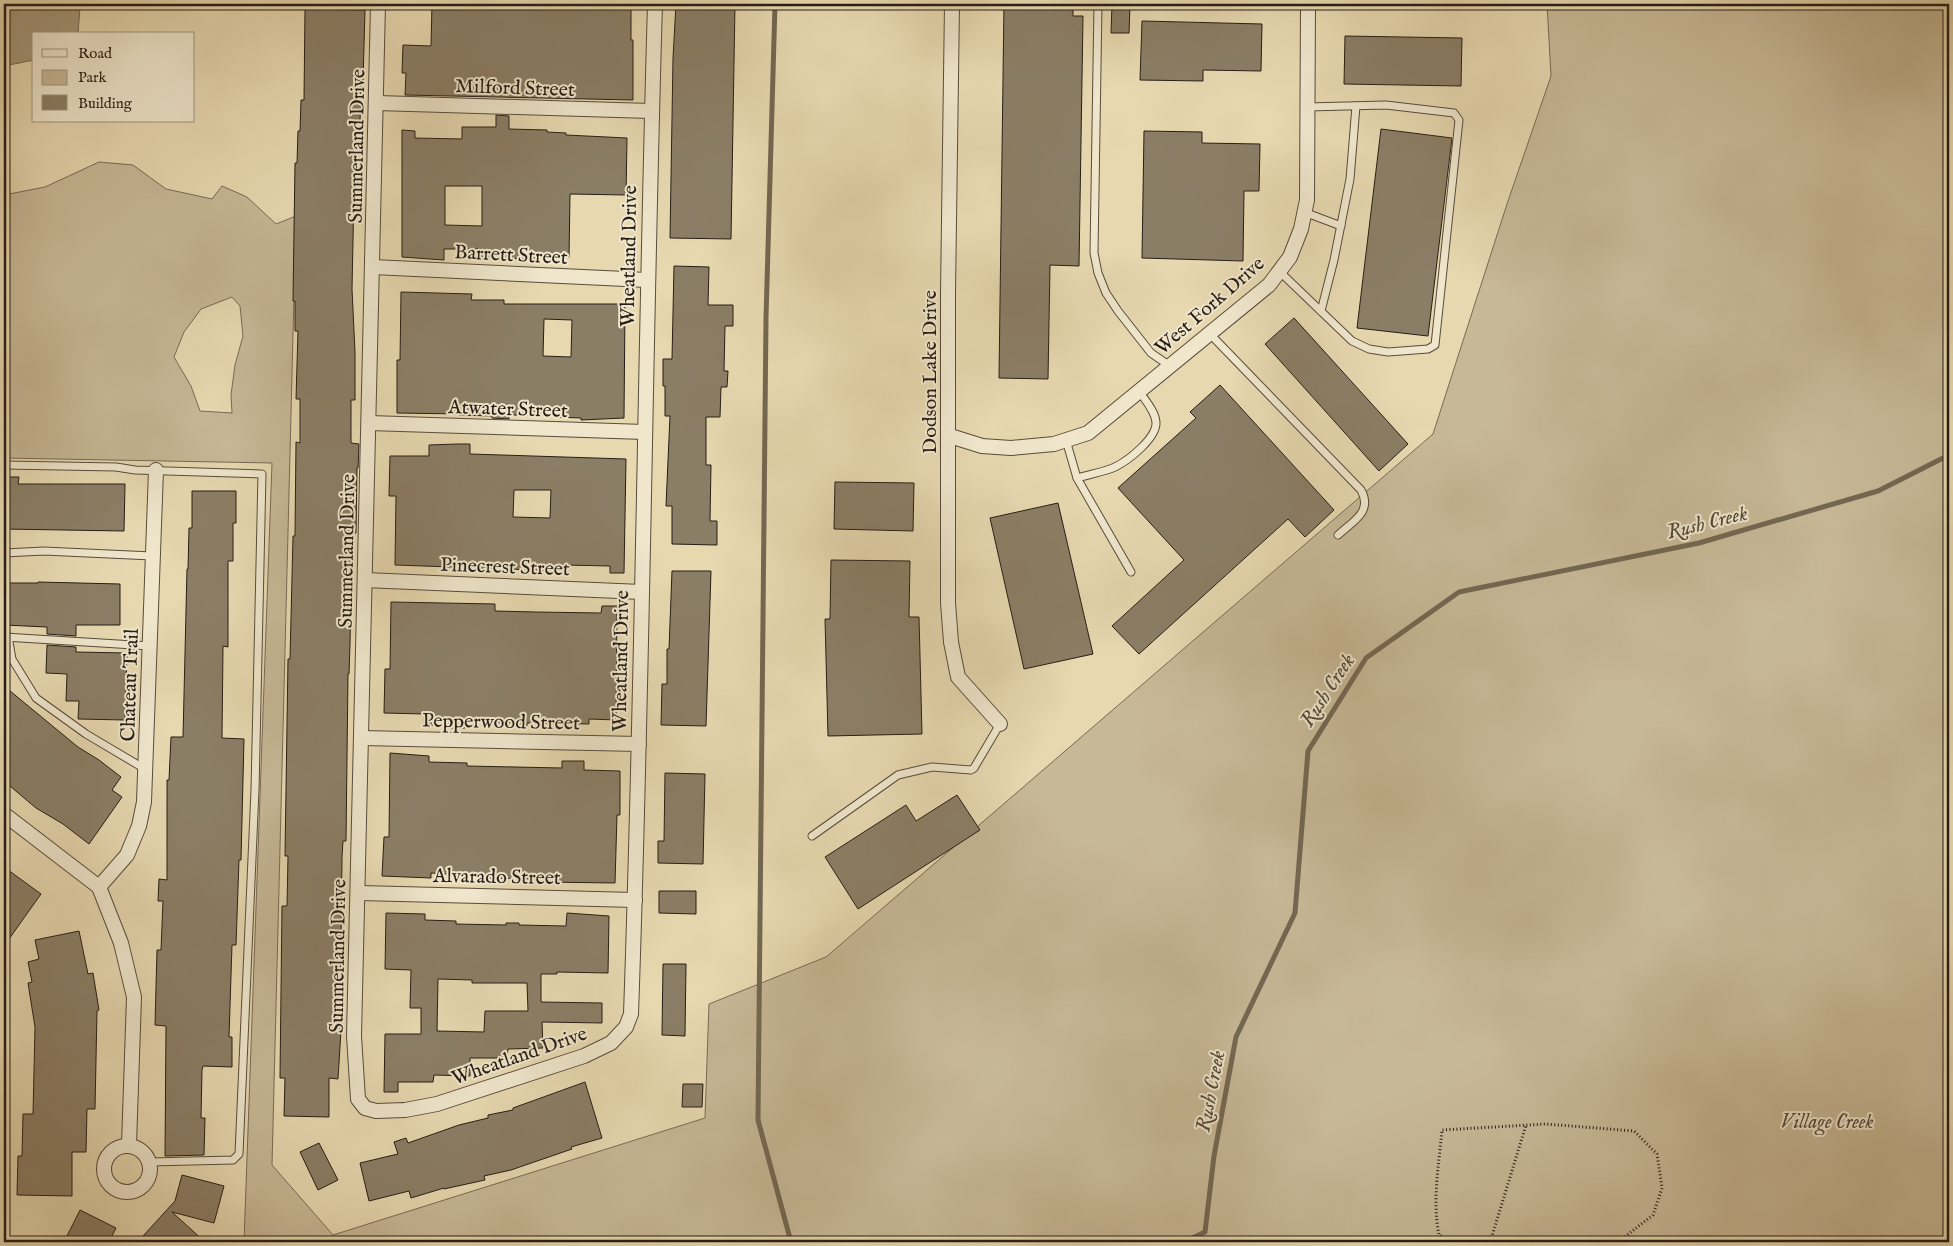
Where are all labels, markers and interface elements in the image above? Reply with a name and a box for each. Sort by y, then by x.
legend [32,32,195,122]
text: Road [78,44,113,63]
text: Park [78,68,108,87]
street label: Summerland Drive [344,69,371,223]
street label: Milford Street [455,74,575,103]
text: Building [78,94,133,113]
street label: Wheatland Drive [616,185,643,327]
street label: Barrett Street [454,240,568,271]
street label: West Fork Drive [1150,252,1270,361]
street label: Dodson Lake Drive [918,290,943,454]
street label: Atwater Street [447,395,568,424]
street label: Summerland Drive [334,474,361,628]
water label: Rush Creek [1664,500,1751,546]
street label: Pinecrest Street [440,553,570,582]
street label: Wheatland Drive [608,590,635,732]
street label: Chateau Trail [116,628,145,742]
water label: Rush Creek [1295,649,1362,733]
street label: Pepperwood Street [422,709,580,736]
street label: Alvarado Street [432,864,561,891]
street label: Summerland Drive [325,879,352,1033]
street label: Wheatland Drive [448,1022,591,1091]
water label: Rush Creek [1190,1048,1233,1134]
park label: Village Creek [1781,1110,1873,1136]

